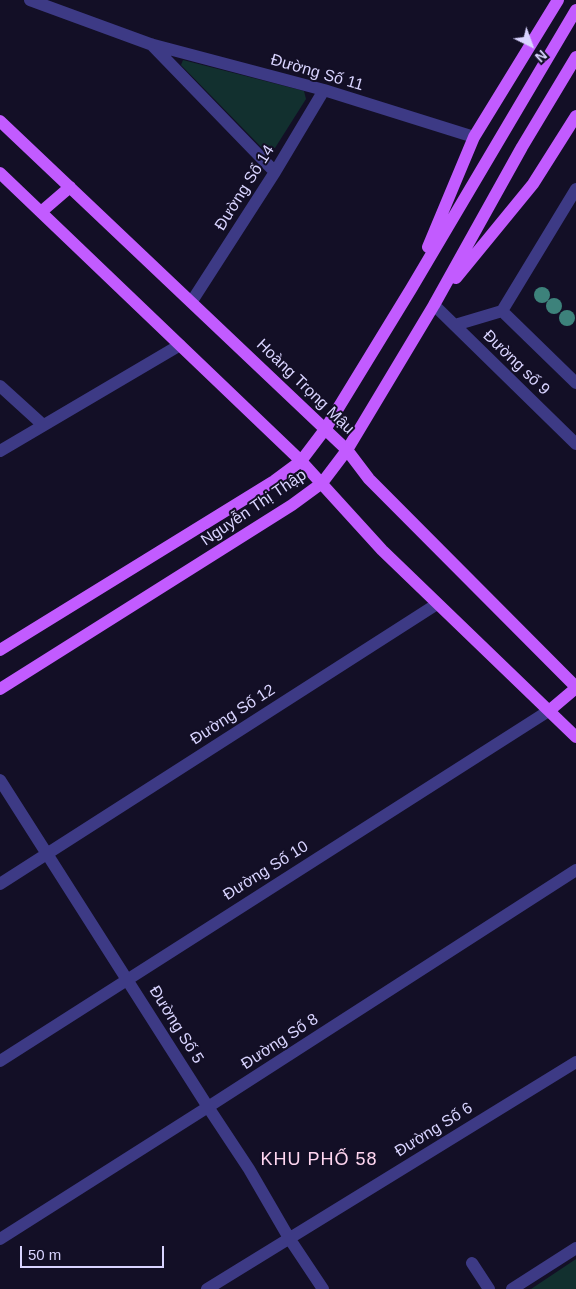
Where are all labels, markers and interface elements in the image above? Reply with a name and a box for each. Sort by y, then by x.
north arrow [506,20,556,70]
text: N [532,47,550,65]
street label: Đường Số 11 [268,51,366,95]
street label: Đường Số 14 [211,142,279,234]
street label: Đường số 9 [479,326,553,400]
street label: Hoàng Trọng Mậu [252,336,358,438]
street label: Nguyễn Thị Thập [198,466,310,550]
street label: Đường Số 12 [187,681,279,749]
street label: Đường Số 10 [220,837,312,905]
street label: Đường Số 5 [145,983,207,1067]
street label: Đường Số 8 [238,1010,322,1074]
street label: Đường Số 6 [392,1099,476,1161]
district label: KHU PHỐ 58 [259,1149,379,1171]
scale bar [22,1236,166,1268]
text: 50 m [28,1246,61,1263]

